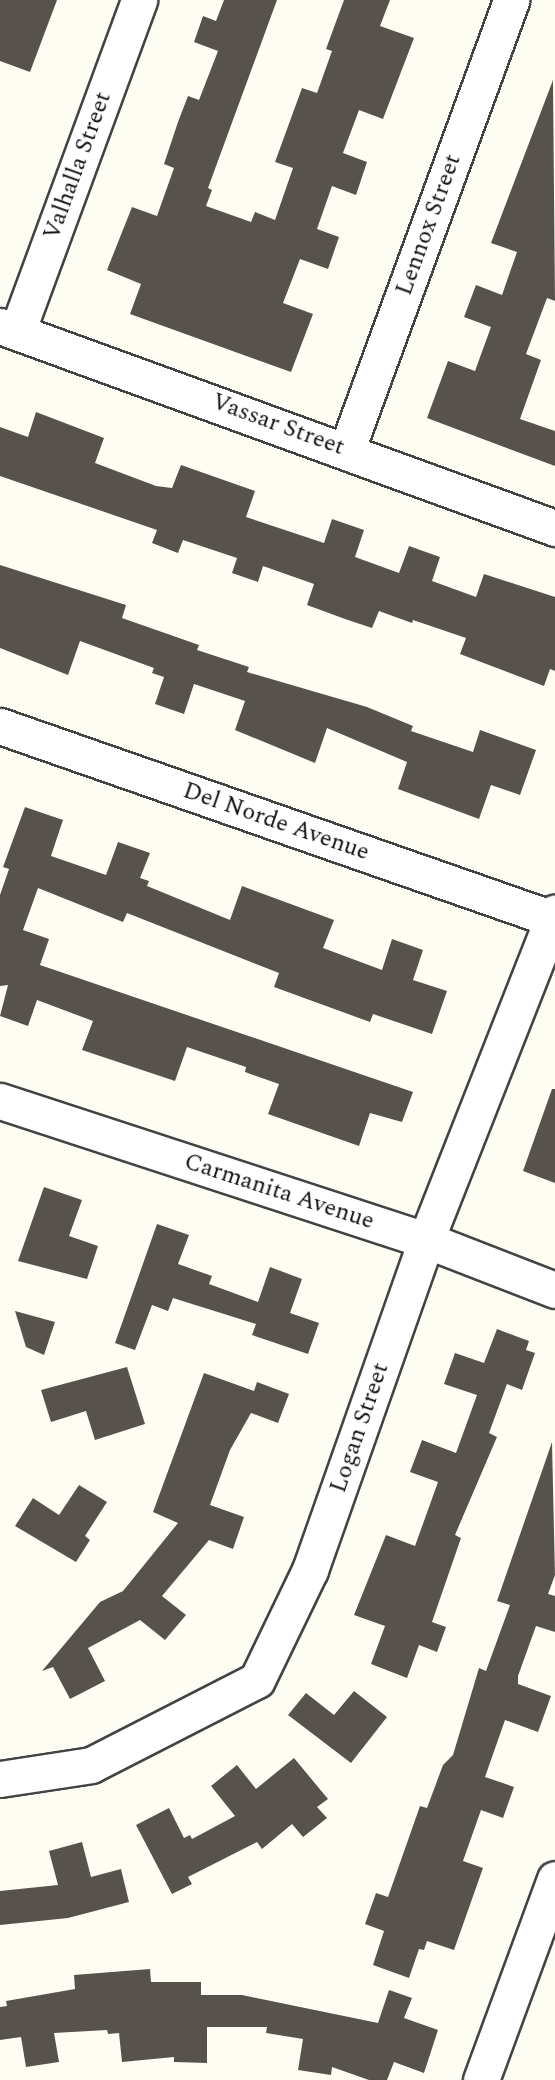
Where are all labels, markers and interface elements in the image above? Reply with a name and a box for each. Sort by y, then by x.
street label: Valhalla Street [38,88,118,244]
street label: Lennox Street [390,150,468,300]
street label: Vassar Street [208,388,348,462]
street label: Del Norde Avenue [179,777,373,867]
street label: Carmanita Avenue [181,1148,377,1236]
street label: Logan Street [324,1359,396,1497]

